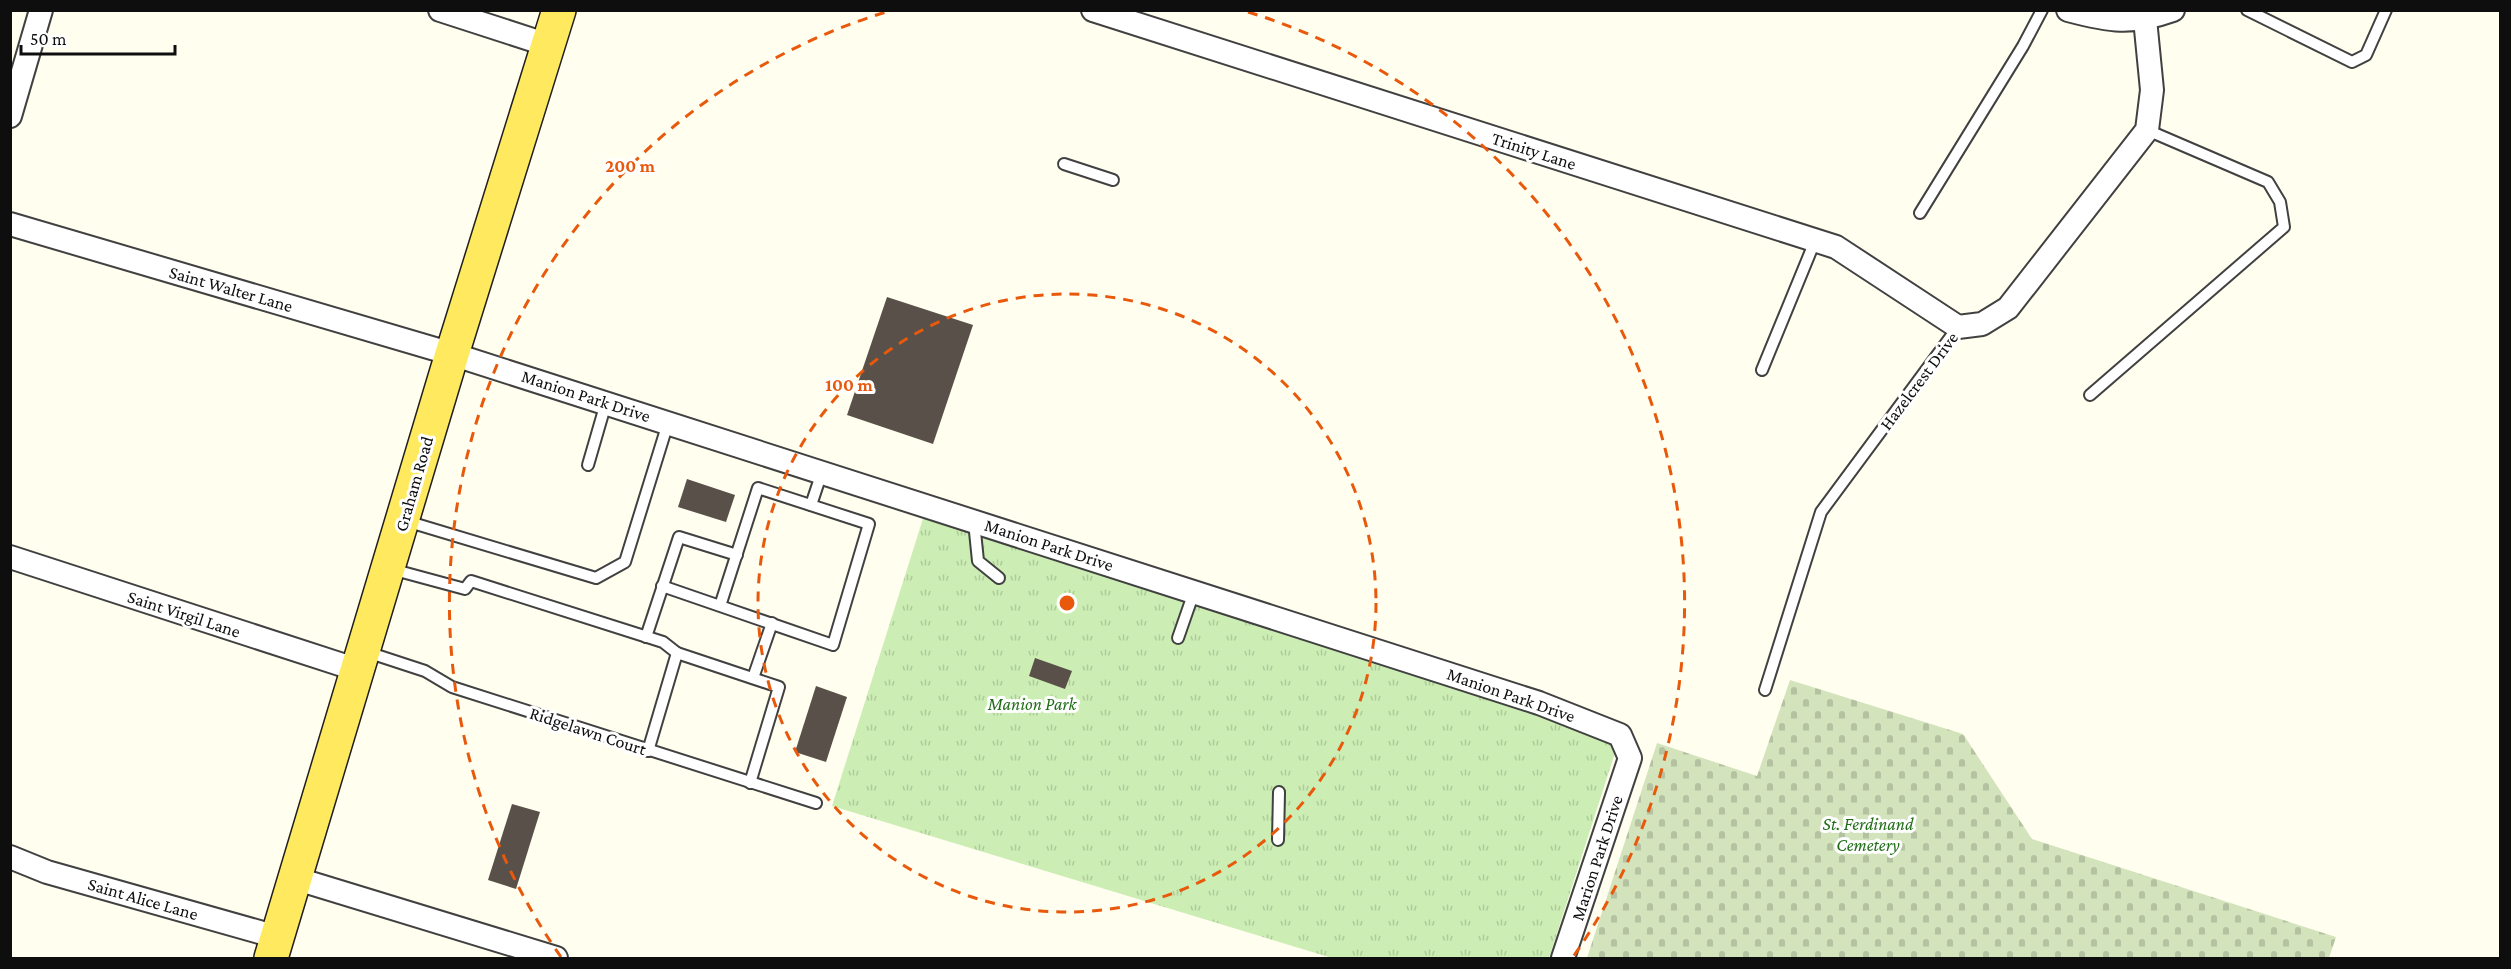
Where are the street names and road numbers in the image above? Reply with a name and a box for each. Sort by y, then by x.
street label: Trinity Lane [1489,128,1579,174]
street label: Saint Walter Lane [167,262,295,316]
street label: Hazelcrest Drive [1876,328,1962,434]
street label: Manion Park Drive [519,366,653,426]
street label: Graham Road [391,434,437,534]
street label: Manion Park Drive [982,515,1116,575]
street label: Saint Virgil Lane [125,586,243,642]
street label: Manion Park Drive [1444,664,1578,726]
street label: Ridgelawn Court [527,703,650,760]
street label: Marion Park Drive [1567,793,1627,923]
street label: Saint Alice Lane [86,874,200,924]

